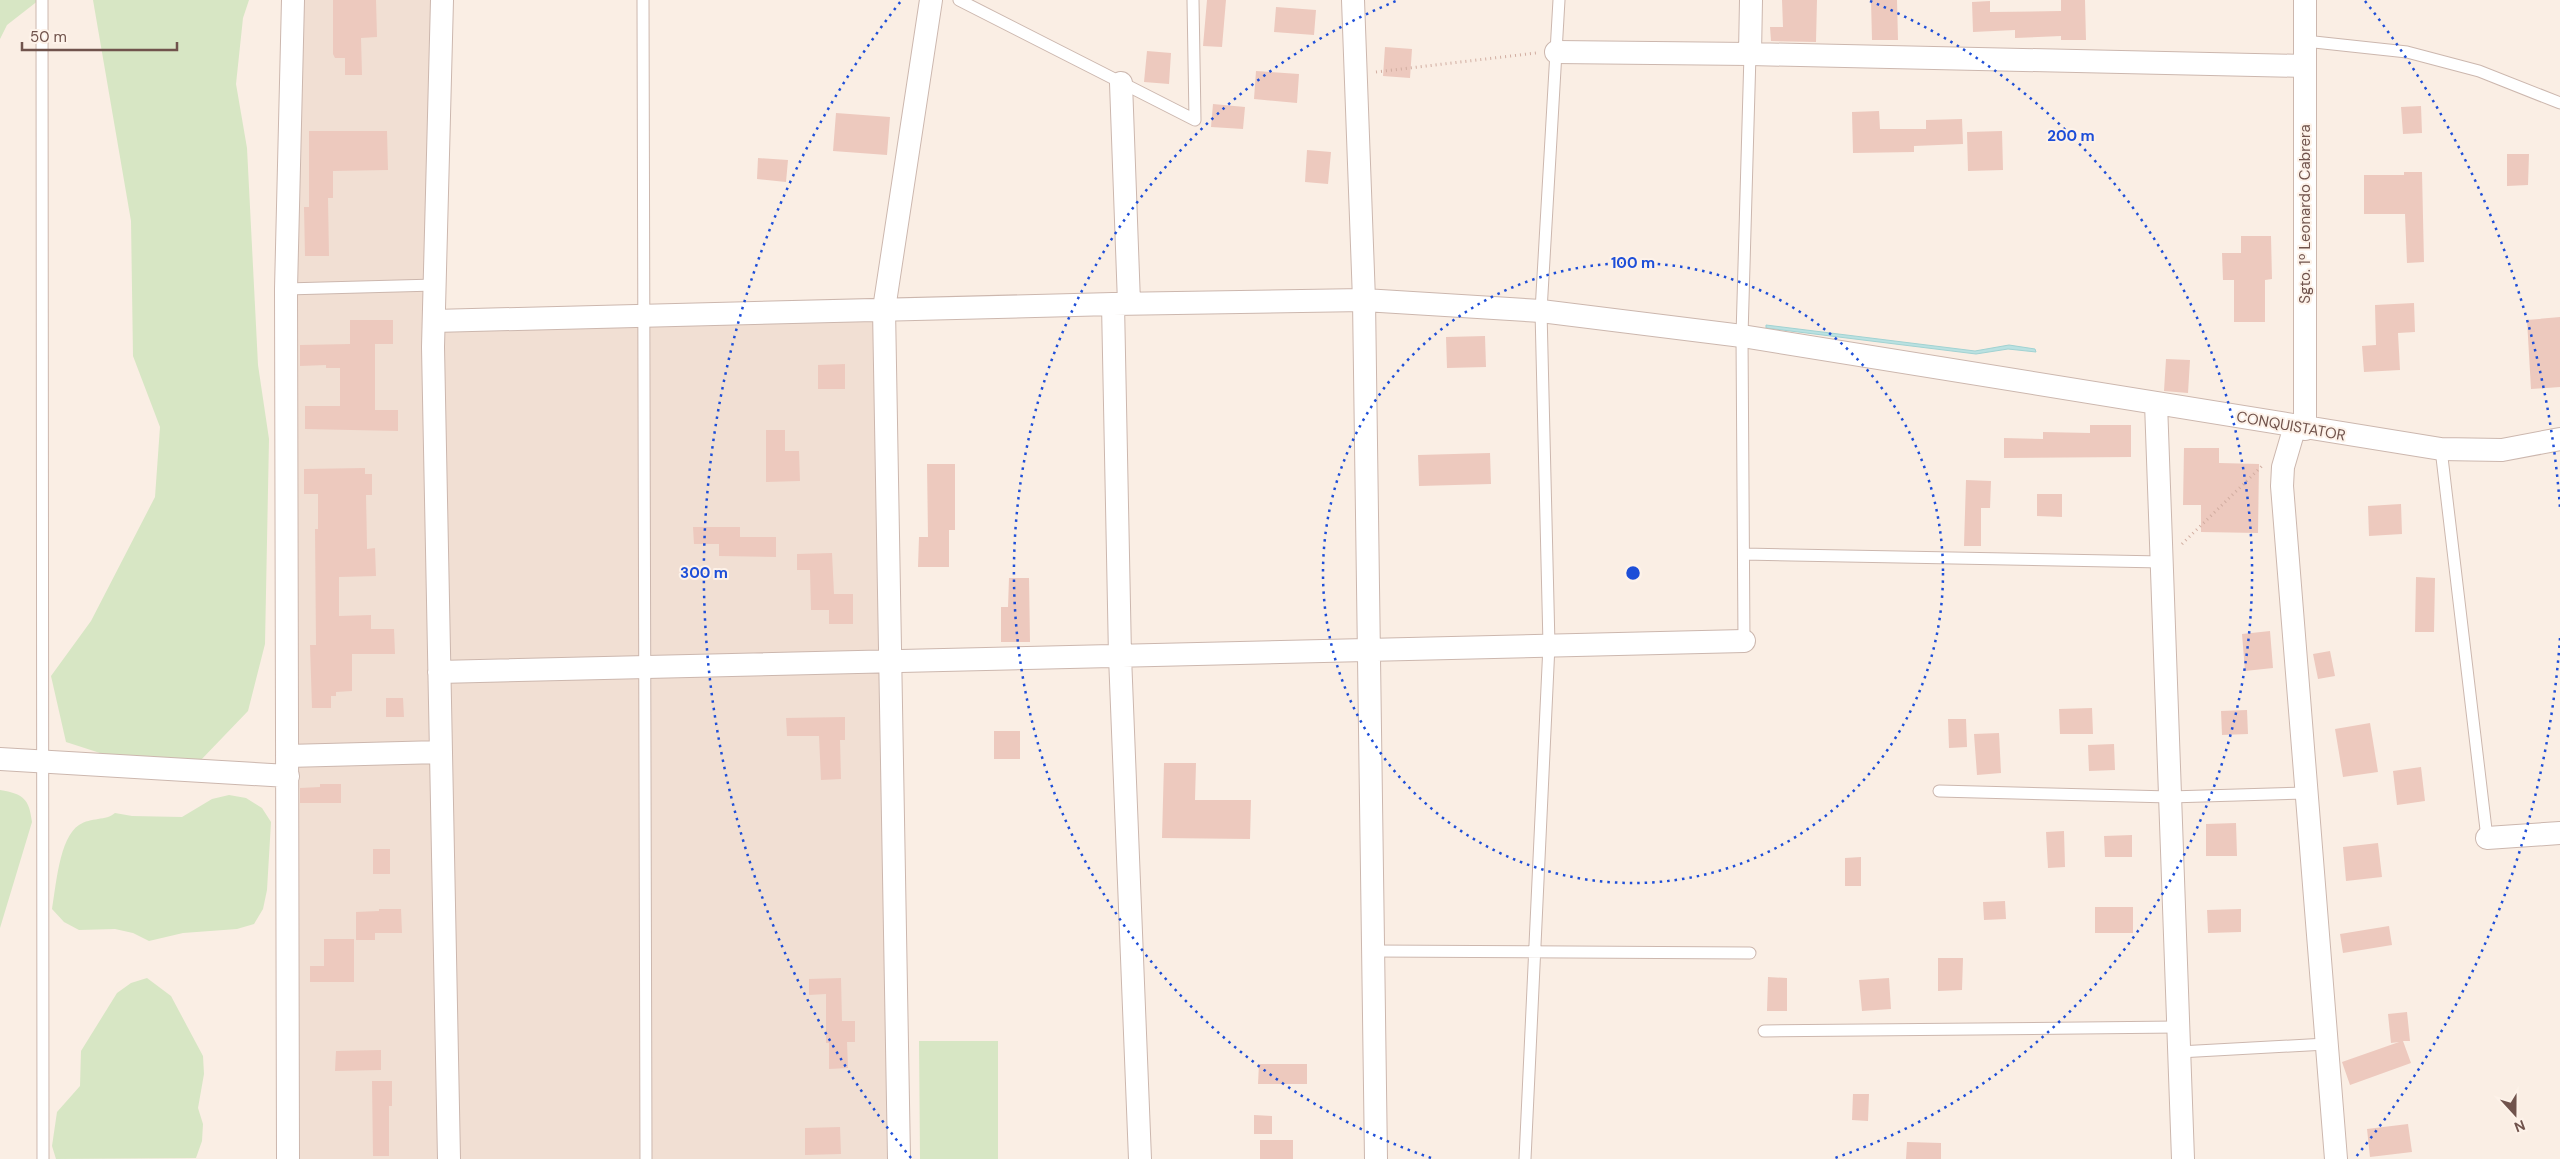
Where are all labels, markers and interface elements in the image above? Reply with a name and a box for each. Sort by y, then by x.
scale bar [22,20,178,52]
text: 50 m [30,27,67,47]
street label: Sgto. 1º Leonardo Cabrera [2295,124,2315,304]
text: 200 m [2047,126,2095,146]
text: 100 m [1611,253,1655,273]
street label: CONQUISTATOR [2235,407,2347,445]
text: 300 m [680,563,728,583]
centre of rings [1624,564,1642,582]
north arrow [2490,1089,2540,1139]
text: N [2512,1116,2528,1136]

